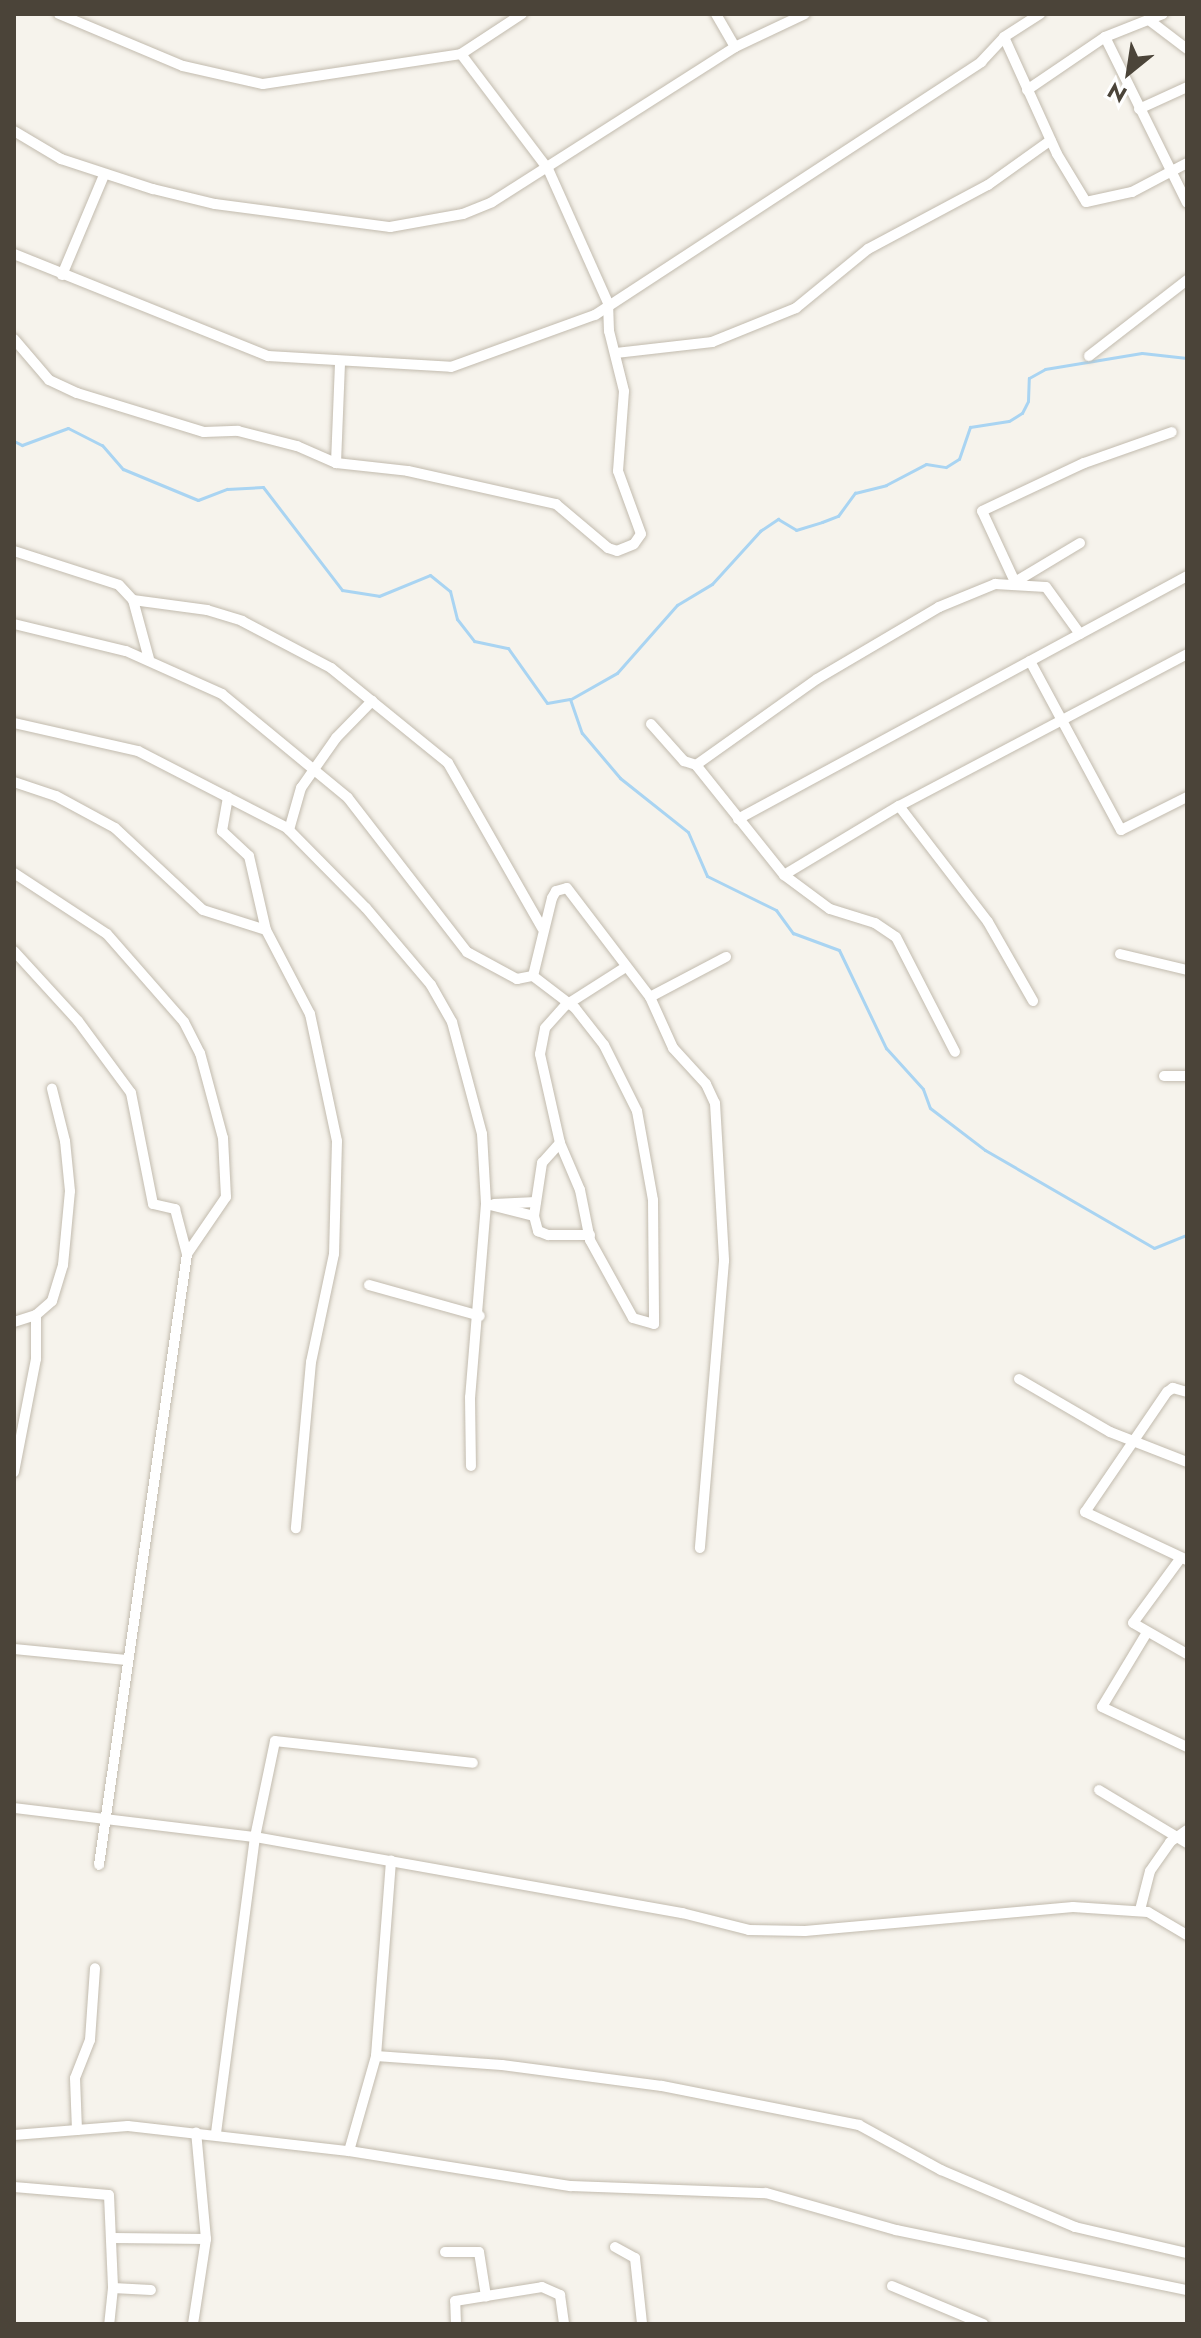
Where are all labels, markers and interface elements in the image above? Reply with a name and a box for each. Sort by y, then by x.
north arrow [1089,32,1169,112]
text: N [1101,75,1133,111]

